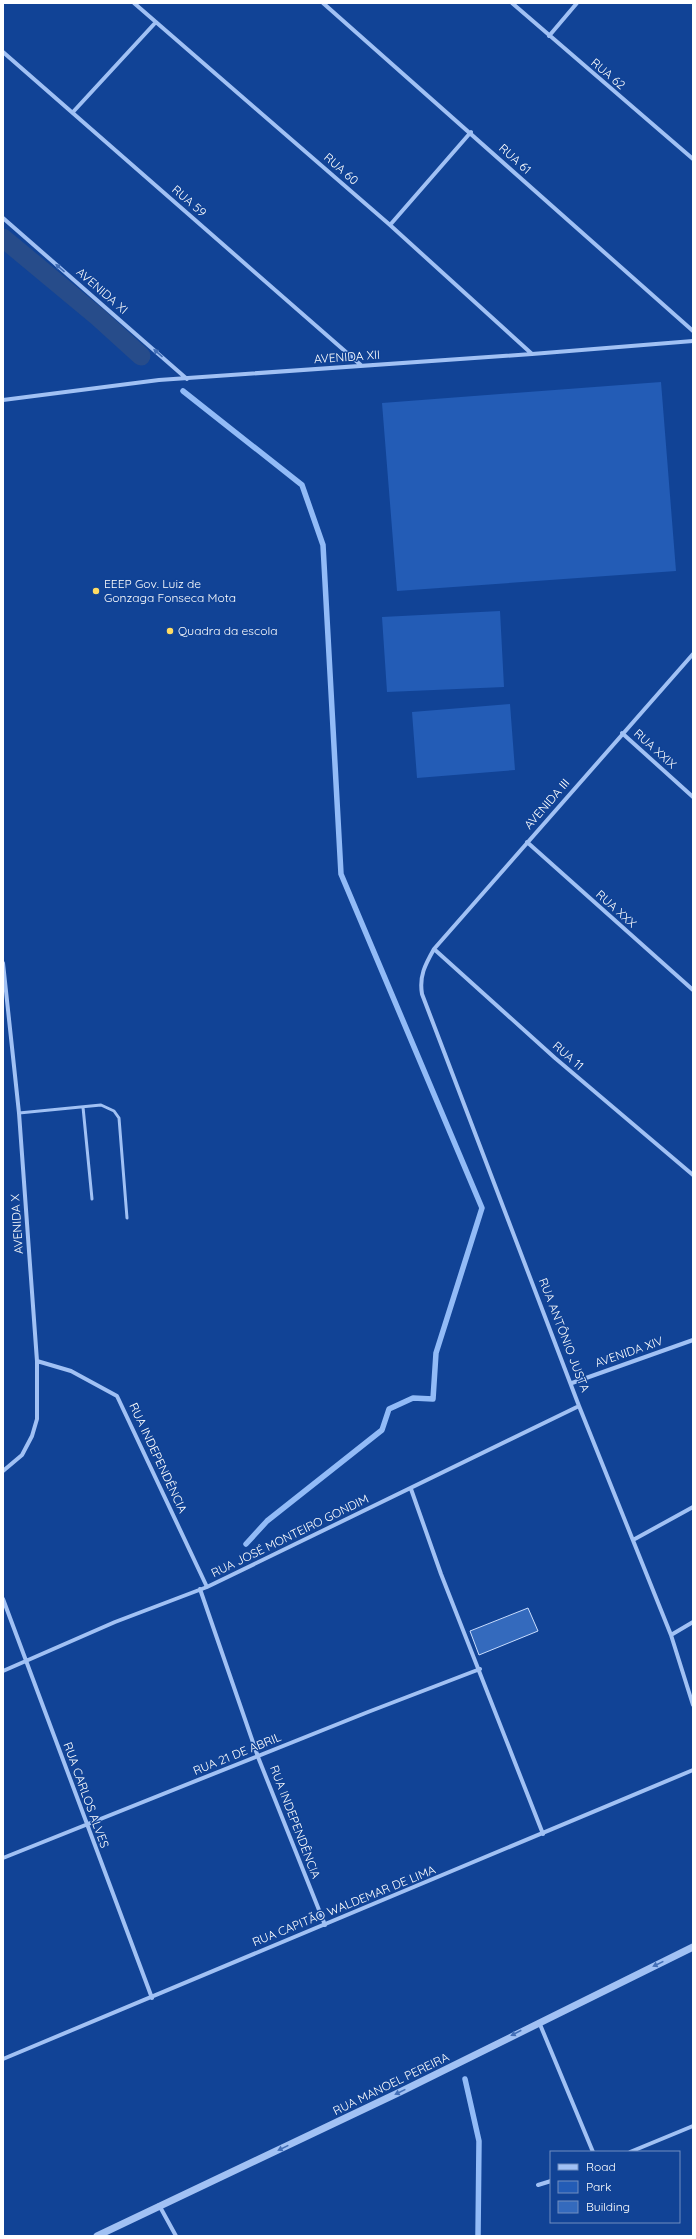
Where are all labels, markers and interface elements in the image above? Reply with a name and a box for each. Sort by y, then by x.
street label: RUA 62 [588,55,629,93]
street label: RUA 61 [496,140,535,177]
street label: RUA 60 [321,149,362,188]
street label: RUA 59 [169,182,210,220]
one-way arrow [55,263,65,273]
street label: AVENIDA XI [74,264,131,317]
street label: AVENIDA XII [313,347,380,366]
one-way arrow [153,349,163,358]
place label: EEEP Gov. Luiz de Gonzaga Fonseca Mota [104,576,236,605]
marker: EEEP Gov. Luiz de Gonzaga Fonseca Mota [91,586,101,596]
place label: Quadra da escola [178,623,277,638]
marker: Quadra da escola [165,626,175,636]
street label: RUA XXIX [631,726,680,772]
street label: AVENIDA III [521,775,573,832]
street label: RUA XXX [593,887,640,931]
street label: RUA 11 [550,1038,587,1073]
street label: AVENIDA X [7,1194,26,1255]
street label: RUA ANTÔNIO JUSTA [536,1276,593,1394]
street label: AVENIDA XIV [593,1333,665,1370]
street label: RUA INDEPENDÊNCIA [126,1400,191,1516]
street label: RUA JOSÉ MONTEIRO GONDIM [209,1491,371,1580]
street label: RUA 21 DE ABRIL [191,1729,284,1778]
street label: RUA CARLOS ALVES [60,1740,113,1850]
street label: RUA INDEPENDÊNCIA [267,1763,324,1881]
street label: RUA CAPITÃO WALDEMAR DE LIMA [250,1862,438,1949]
one-way arrow [652,1960,663,1967]
one-way arrow [510,2030,522,2037]
street label: RUA MANOEL PEREIRA [330,2049,451,2118]
one-way arrow [394,2089,406,2095]
one-way arrow [277,2145,288,2151]
legend [550,2151,680,2223]
text: Road [586,2159,616,2174]
text: Park [586,2179,611,2194]
text: Building [586,2199,630,2214]

